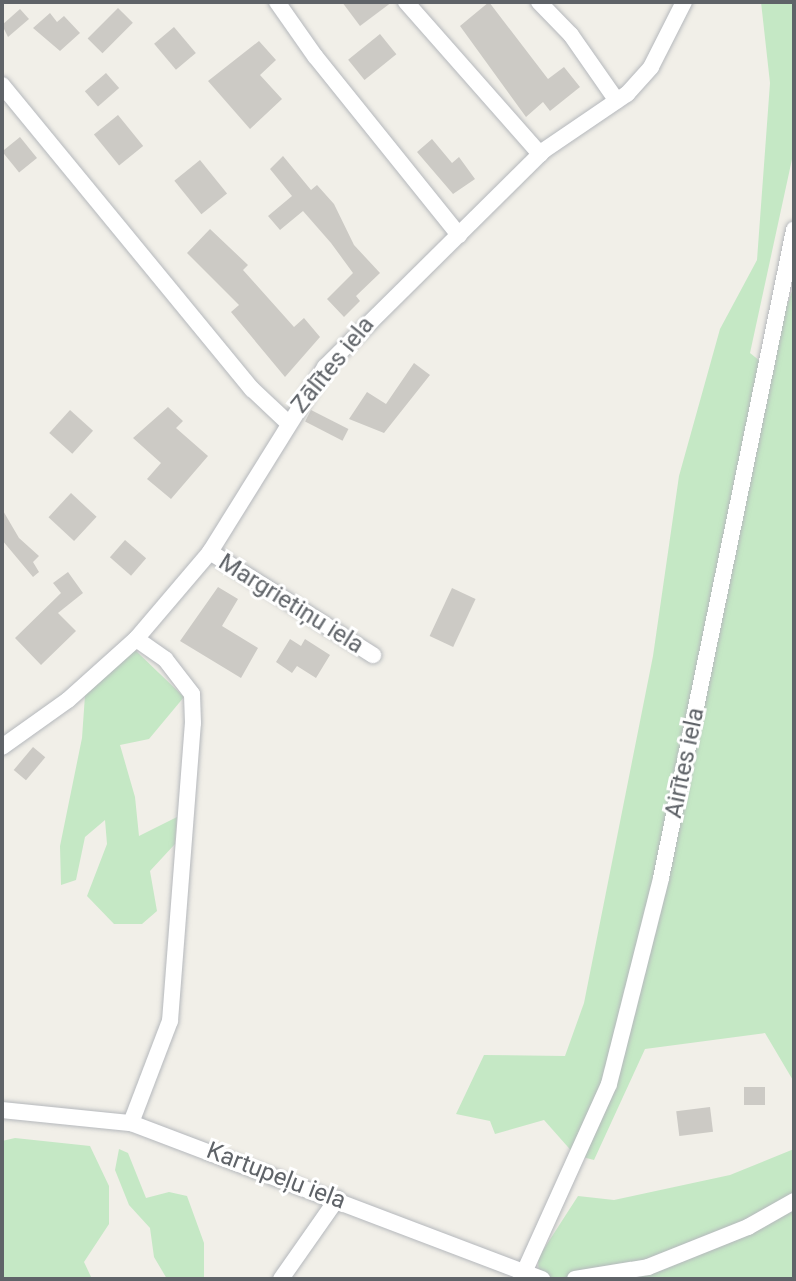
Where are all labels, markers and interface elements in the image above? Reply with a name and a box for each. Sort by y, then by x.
street label: Zālītes iela [285,311,381,419]
street label: Margrietiņu iela [213,548,369,660]
street label: Airītes iela [659,705,711,821]
street label: Kartupeļu iela [202,1136,350,1216]

